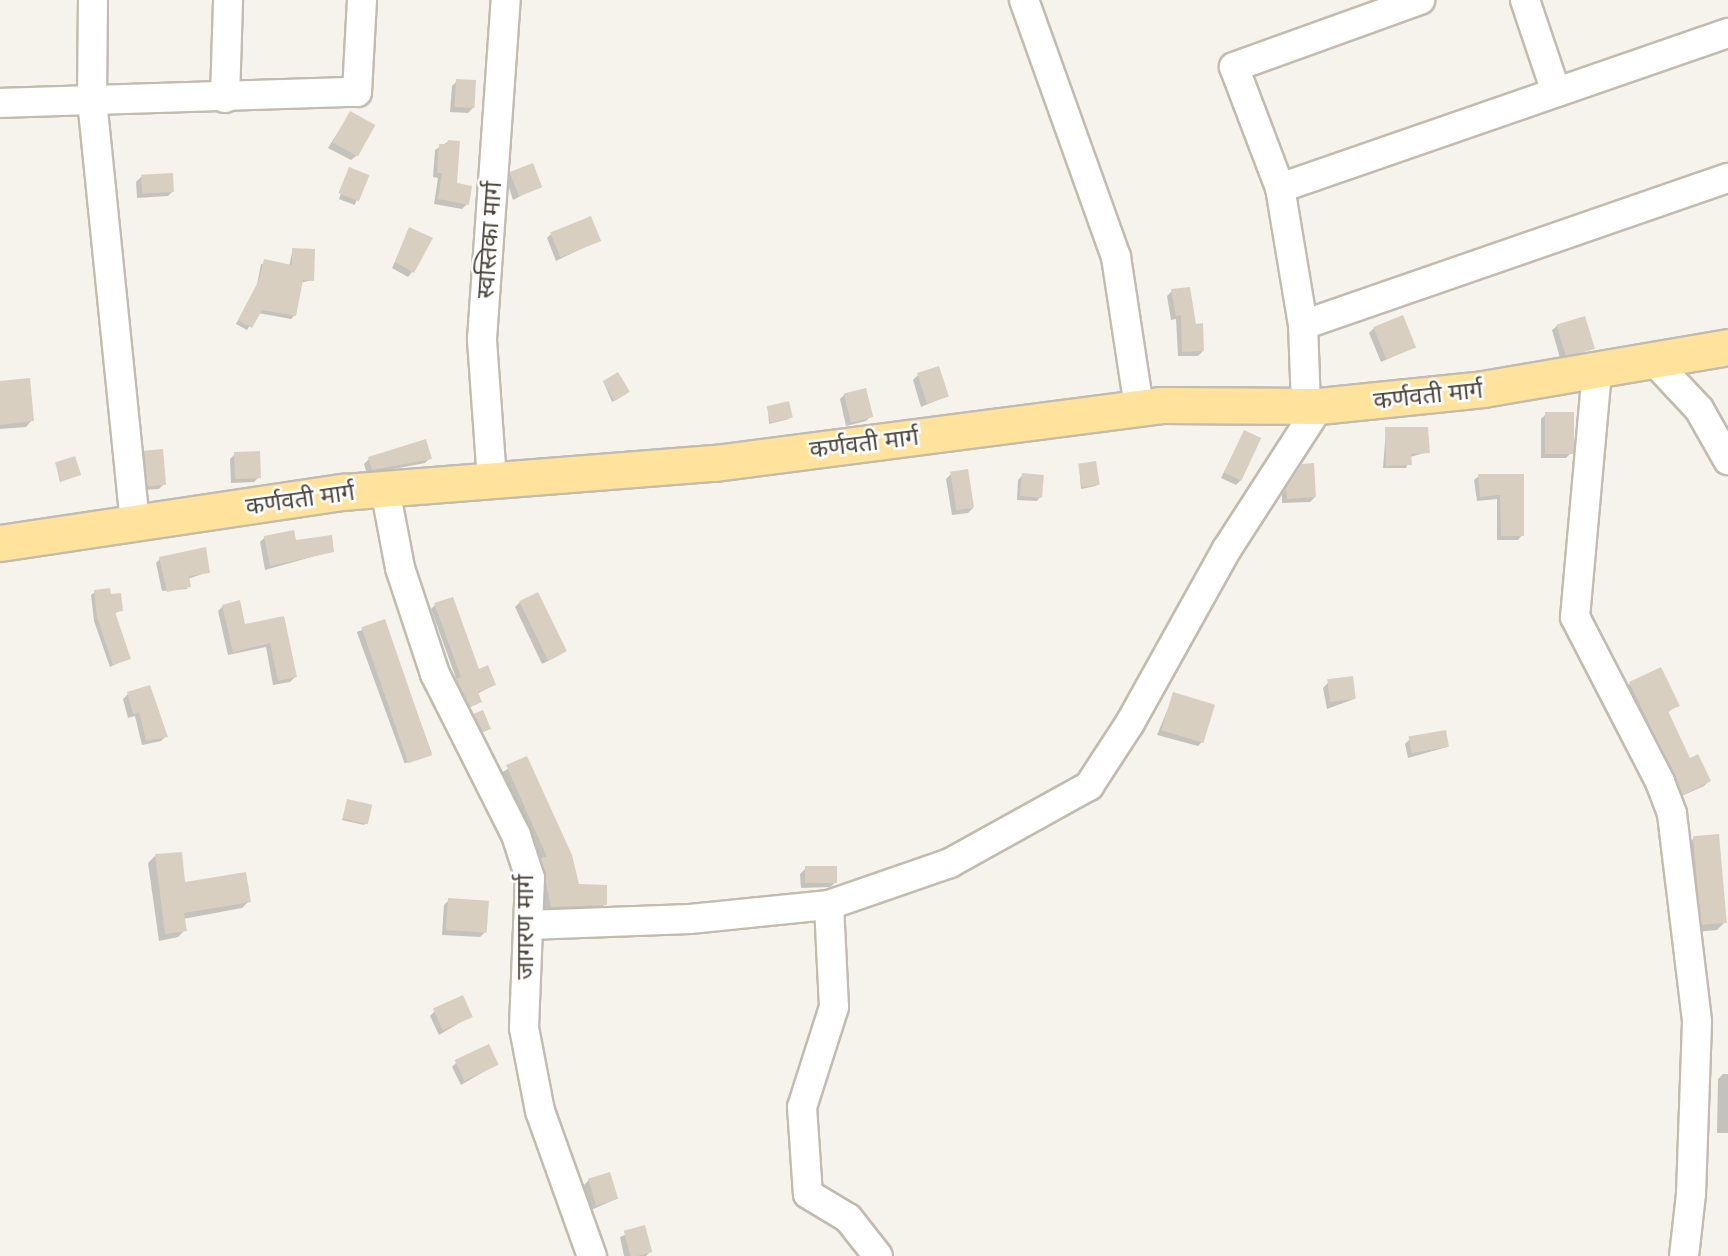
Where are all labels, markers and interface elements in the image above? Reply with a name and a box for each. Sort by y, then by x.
street label: स्वस्तिका मार्ग [471,181,507,299]
street label: कर्णवती मार्ग [1372,375,1484,415]
street label: कर्णवती मार्ग [808,422,920,464]
street label: कर्णवती मार्ग [244,477,356,521]
street label: जागरण मार्ग [511,874,539,980]

